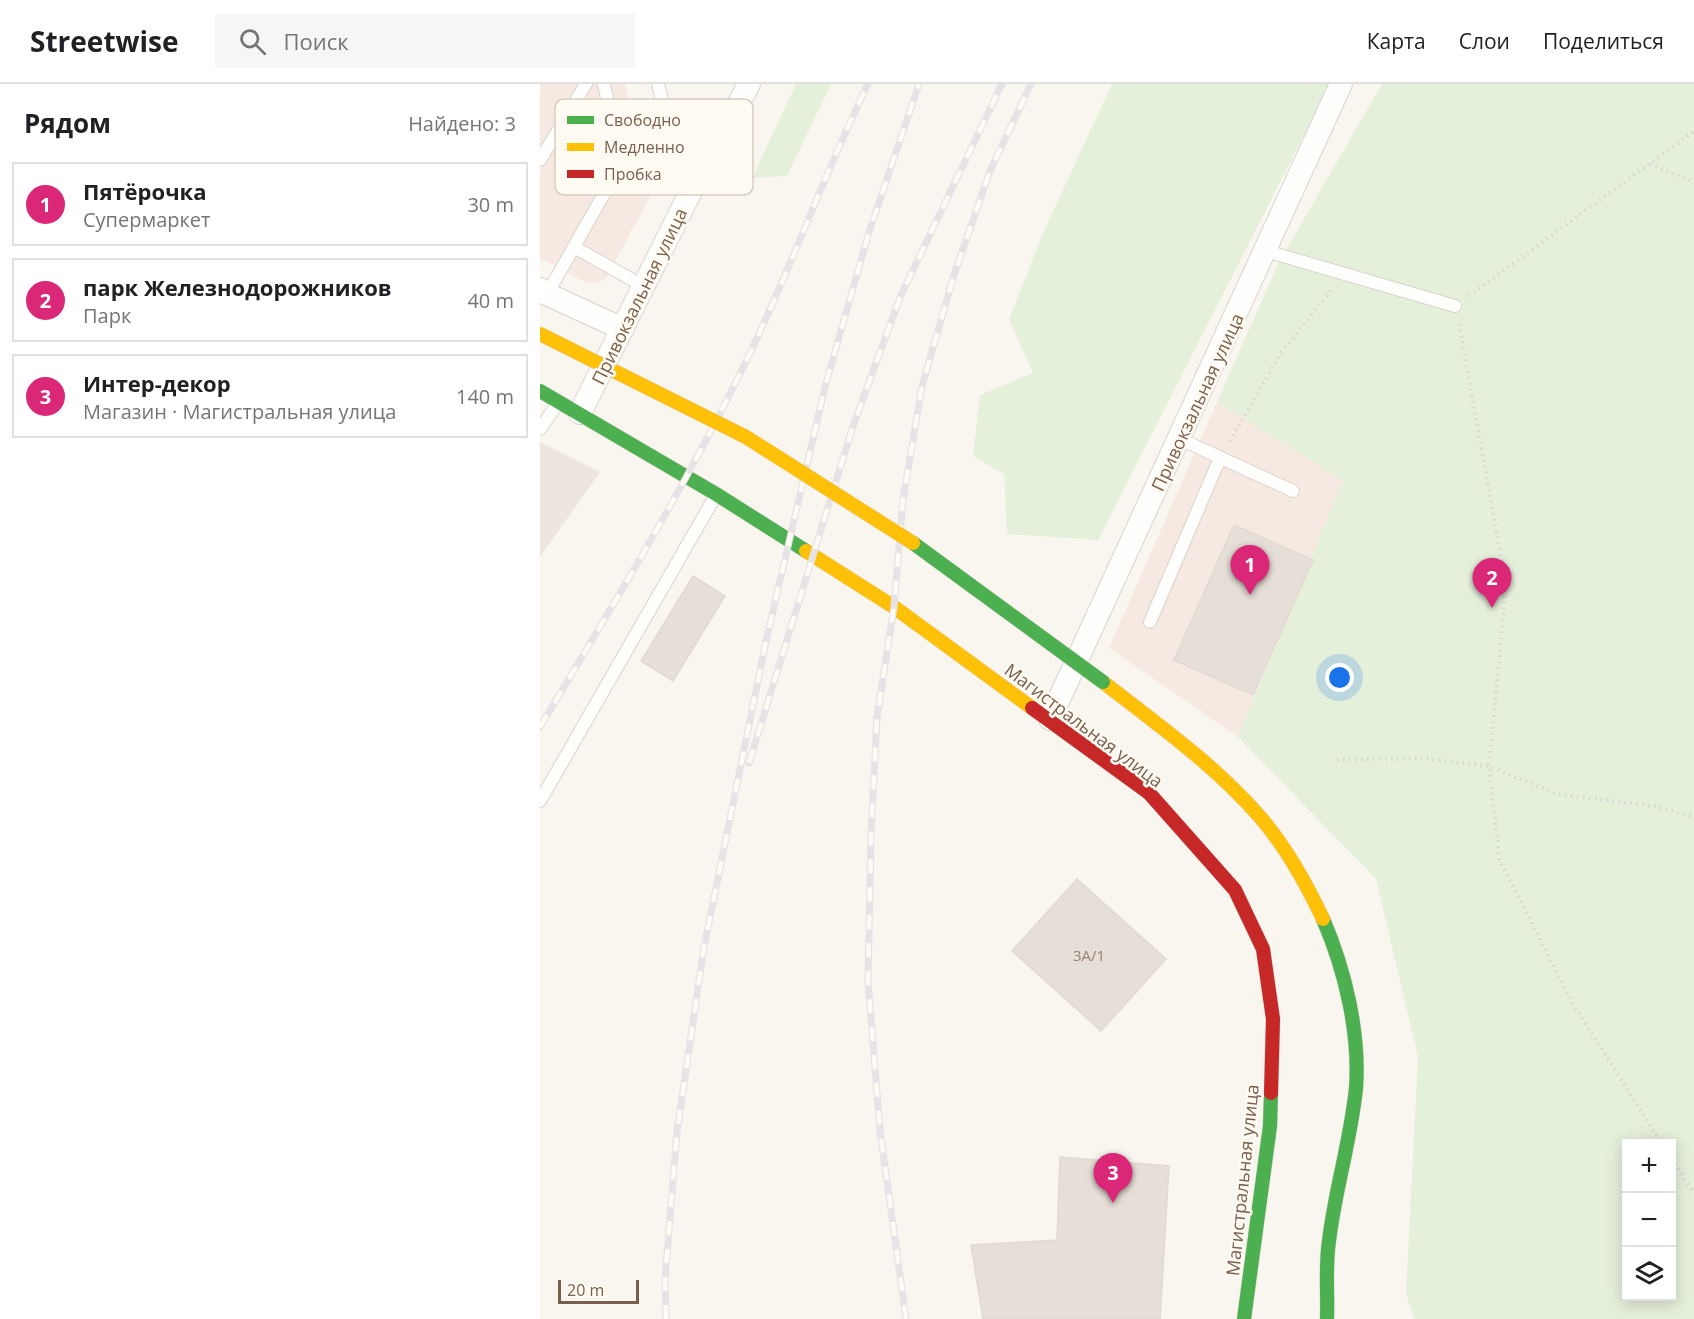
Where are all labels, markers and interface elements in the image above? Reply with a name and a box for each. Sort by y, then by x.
search box [215,14,635,68]
text: Streetwise [30,22,179,60]
icon: search [236,25,269,58]
text: Поиск [284,26,349,56]
text: Карта [1367,27,1426,55]
text: Слои [1459,27,1510,55]
text: Поделиться [1543,27,1664,55]
legend [555,99,753,195]
text: Рядом [24,105,111,141]
text: Свободно [604,109,681,131]
text: Найдено: 3 [408,110,516,137]
text: Медленно [604,136,685,158]
text: Пробка [604,163,662,185]
text: Пятёрочка [83,176,206,206]
text: 1 [40,191,51,218]
text: 30 m [467,191,514,218]
street label: Привокзальная улица [586,204,692,388]
text: Супермаркет [83,206,210,233]
text: парк Железнодорожников [83,272,392,302]
text: 2 [40,287,51,314]
text: 40 m [467,287,514,314]
text: Парк [83,302,131,329]
street label: Привокзальная улица [1145,309,1249,495]
text: Интер-декор [83,368,231,398]
text: 3 [40,383,51,410]
text: 140 m [456,383,514,410]
text: Магазин · Магистральная улица [83,398,396,425]
pin: 1 [1230,546,1270,595]
pin: 2 [1472,558,1512,608]
street label: Магистральная улица [1000,657,1168,793]
your location [1325,663,1354,692]
house number: 3А/1 [1073,945,1105,965]
street label: Магистральная улица [1220,1083,1264,1277]
map controls [1622,1139,1676,1301]
button: + [1622,1139,1676,1193]
pin: 3 [1094,1154,1132,1203]
button: − [1622,1193,1676,1247]
button: layers [1622,1247,1676,1301]
scale bar [558,1277,639,1304]
text: 20 m [567,1279,604,1301]

